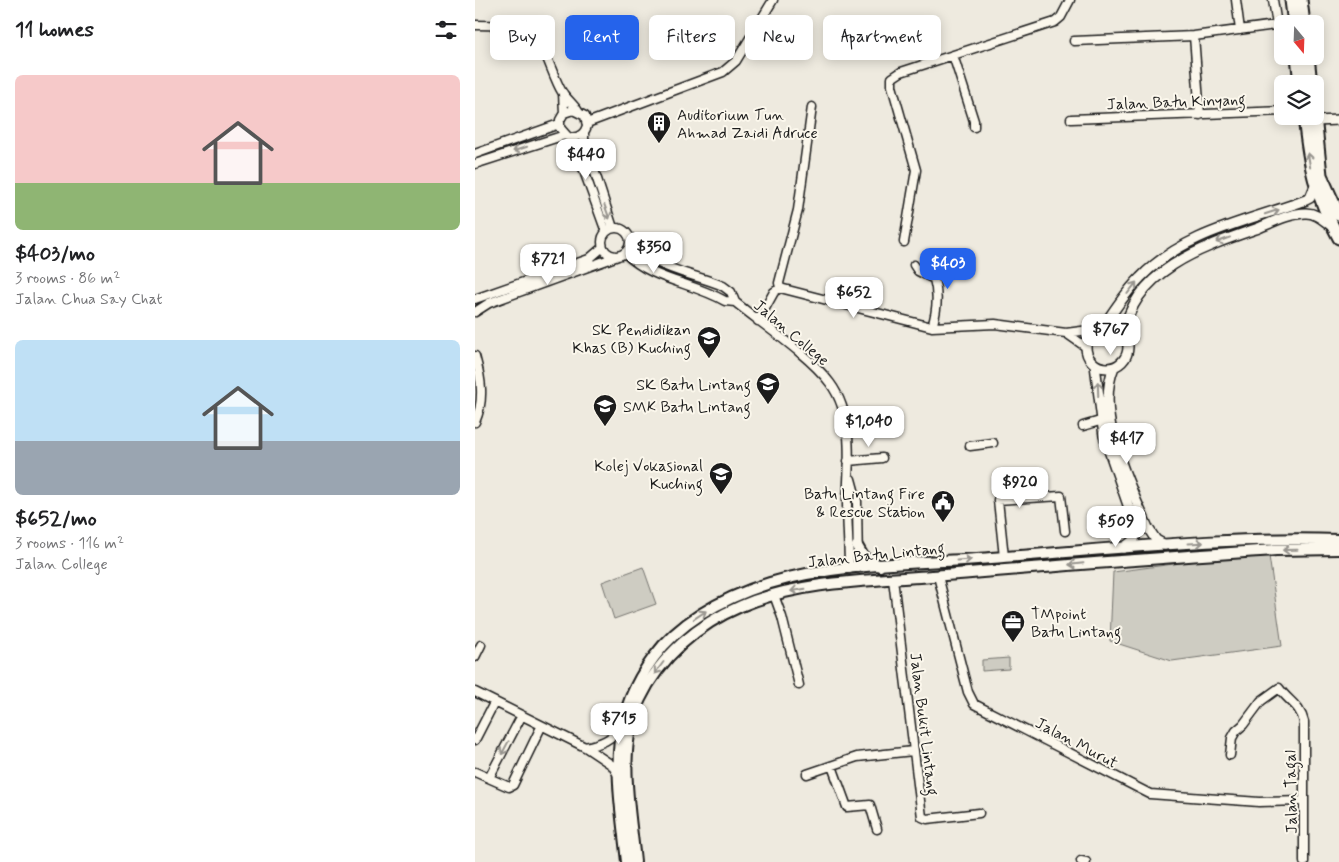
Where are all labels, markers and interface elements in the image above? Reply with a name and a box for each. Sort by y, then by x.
chip: Buy [490,15,555,60]
chip: Rent [565,15,639,60]
chip: Filters [649,15,735,60]
chip: New [745,15,813,60]
chip: Apartment [823,15,941,60]
north arrow [1274,15,1324,65]
map controls [1274,15,1324,125]
text: 11 homes [15,16,94,44]
icon: filters [432,16,460,44]
button: layers [1274,75,1324,125]
street label: Jalan Batu Kinyang [1106,90,1246,116]
place label: Auditorium Tun Ahmad Zaidi Adruce [677,105,818,144]
icon: home [193,108,283,198]
building icon: Auditorium Tun Ahmad Zaidi Adruce [646,110,672,144]
pin: $440 [556,138,616,181]
text: $440 [567,144,605,165]
one-way arrow [512,145,528,154]
one-way arrow [1304,153,1314,169]
one-way arrow [603,203,613,219]
one-way arrow [1264,206,1280,216]
pin: $350 [624,232,684,274]
one-way arrow [1216,236,1231,245]
text: $350 [637,237,671,258]
text: $403/mo [15,240,95,268]
pin: $721 [518,244,578,286]
pin: $403 [918,248,978,290]
text: $721 [531,249,565,270]
text: $403 [931,253,965,274]
text: 3 rooms · 86 m² [15,268,120,289]
pin: $652 [824,276,884,319]
one-way arrow [1126,281,1137,294]
text: $652 [836,282,872,303]
text: Jalan Chua Say Chat [15,289,162,310]
street label: Jalan College [749,295,833,371]
pin: $767 [1081,314,1141,356]
text: $767 [1093,319,1129,340]
place label: SK Pendidikan Khas (B) Kuching [572,320,691,360]
school or university icon: SK Pendidikan Khas (B) Kuching [696,325,722,359]
school or university icon: SK Batu Lintang [755,371,781,405]
icon: home [193,373,283,463]
place label: SK Batu Lintang [636,375,751,397]
one-way arrow [1093,382,1103,398]
school or university icon: SMK Batu Lintang [592,393,618,427]
place label: SMK Batu Lintang [623,397,751,419]
pin: $1,040 [828,406,910,448]
text: $1,040 [845,411,893,432]
pin: $417 [1097,422,1157,465]
text: $417 [1110,428,1144,449]
place label: Kolej Vokasional Kuching [594,456,703,496]
school or university icon: Kolej Vokasional Kuching [708,461,734,495]
pin: $920 [990,466,1050,509]
text: $920 [1002,472,1038,493]
place label: Batu Lintang Fire & Rescue Station [804,484,925,523]
public building icon: Batu Lintang Fire & Rescue Station [930,489,956,523]
text: $652/mo [15,505,97,533]
pin: $509 [1086,506,1146,548]
text: $509 [1098,511,1134,532]
text: 3 rooms · 116 m² [15,533,124,554]
street label: Jalan Batu Lintang [807,538,946,574]
one-way arrow [1188,539,1204,548]
one-way arrow [1283,545,1299,554]
text: Jalan College [15,554,108,575]
one-way arrow [956,556,972,565]
one-way arrow [1068,559,1084,569]
one-way arrow [790,585,806,595]
place label: TMpoint Batu Lintang [1031,604,1121,644]
office icon: TMpoint Batu Lintang [1000,609,1026,643]
one-way arrow [692,610,706,620]
street label: Jalan Bukit Lintang [903,651,943,797]
one-way arrow [654,661,665,674]
pin: $715 [589,702,649,745]
text: $715 [602,708,636,729]
street label: Jalan Murut [1031,713,1122,774]
one-way arrow [500,740,510,755]
street label: Jalan Tagal [1280,750,1304,834]

